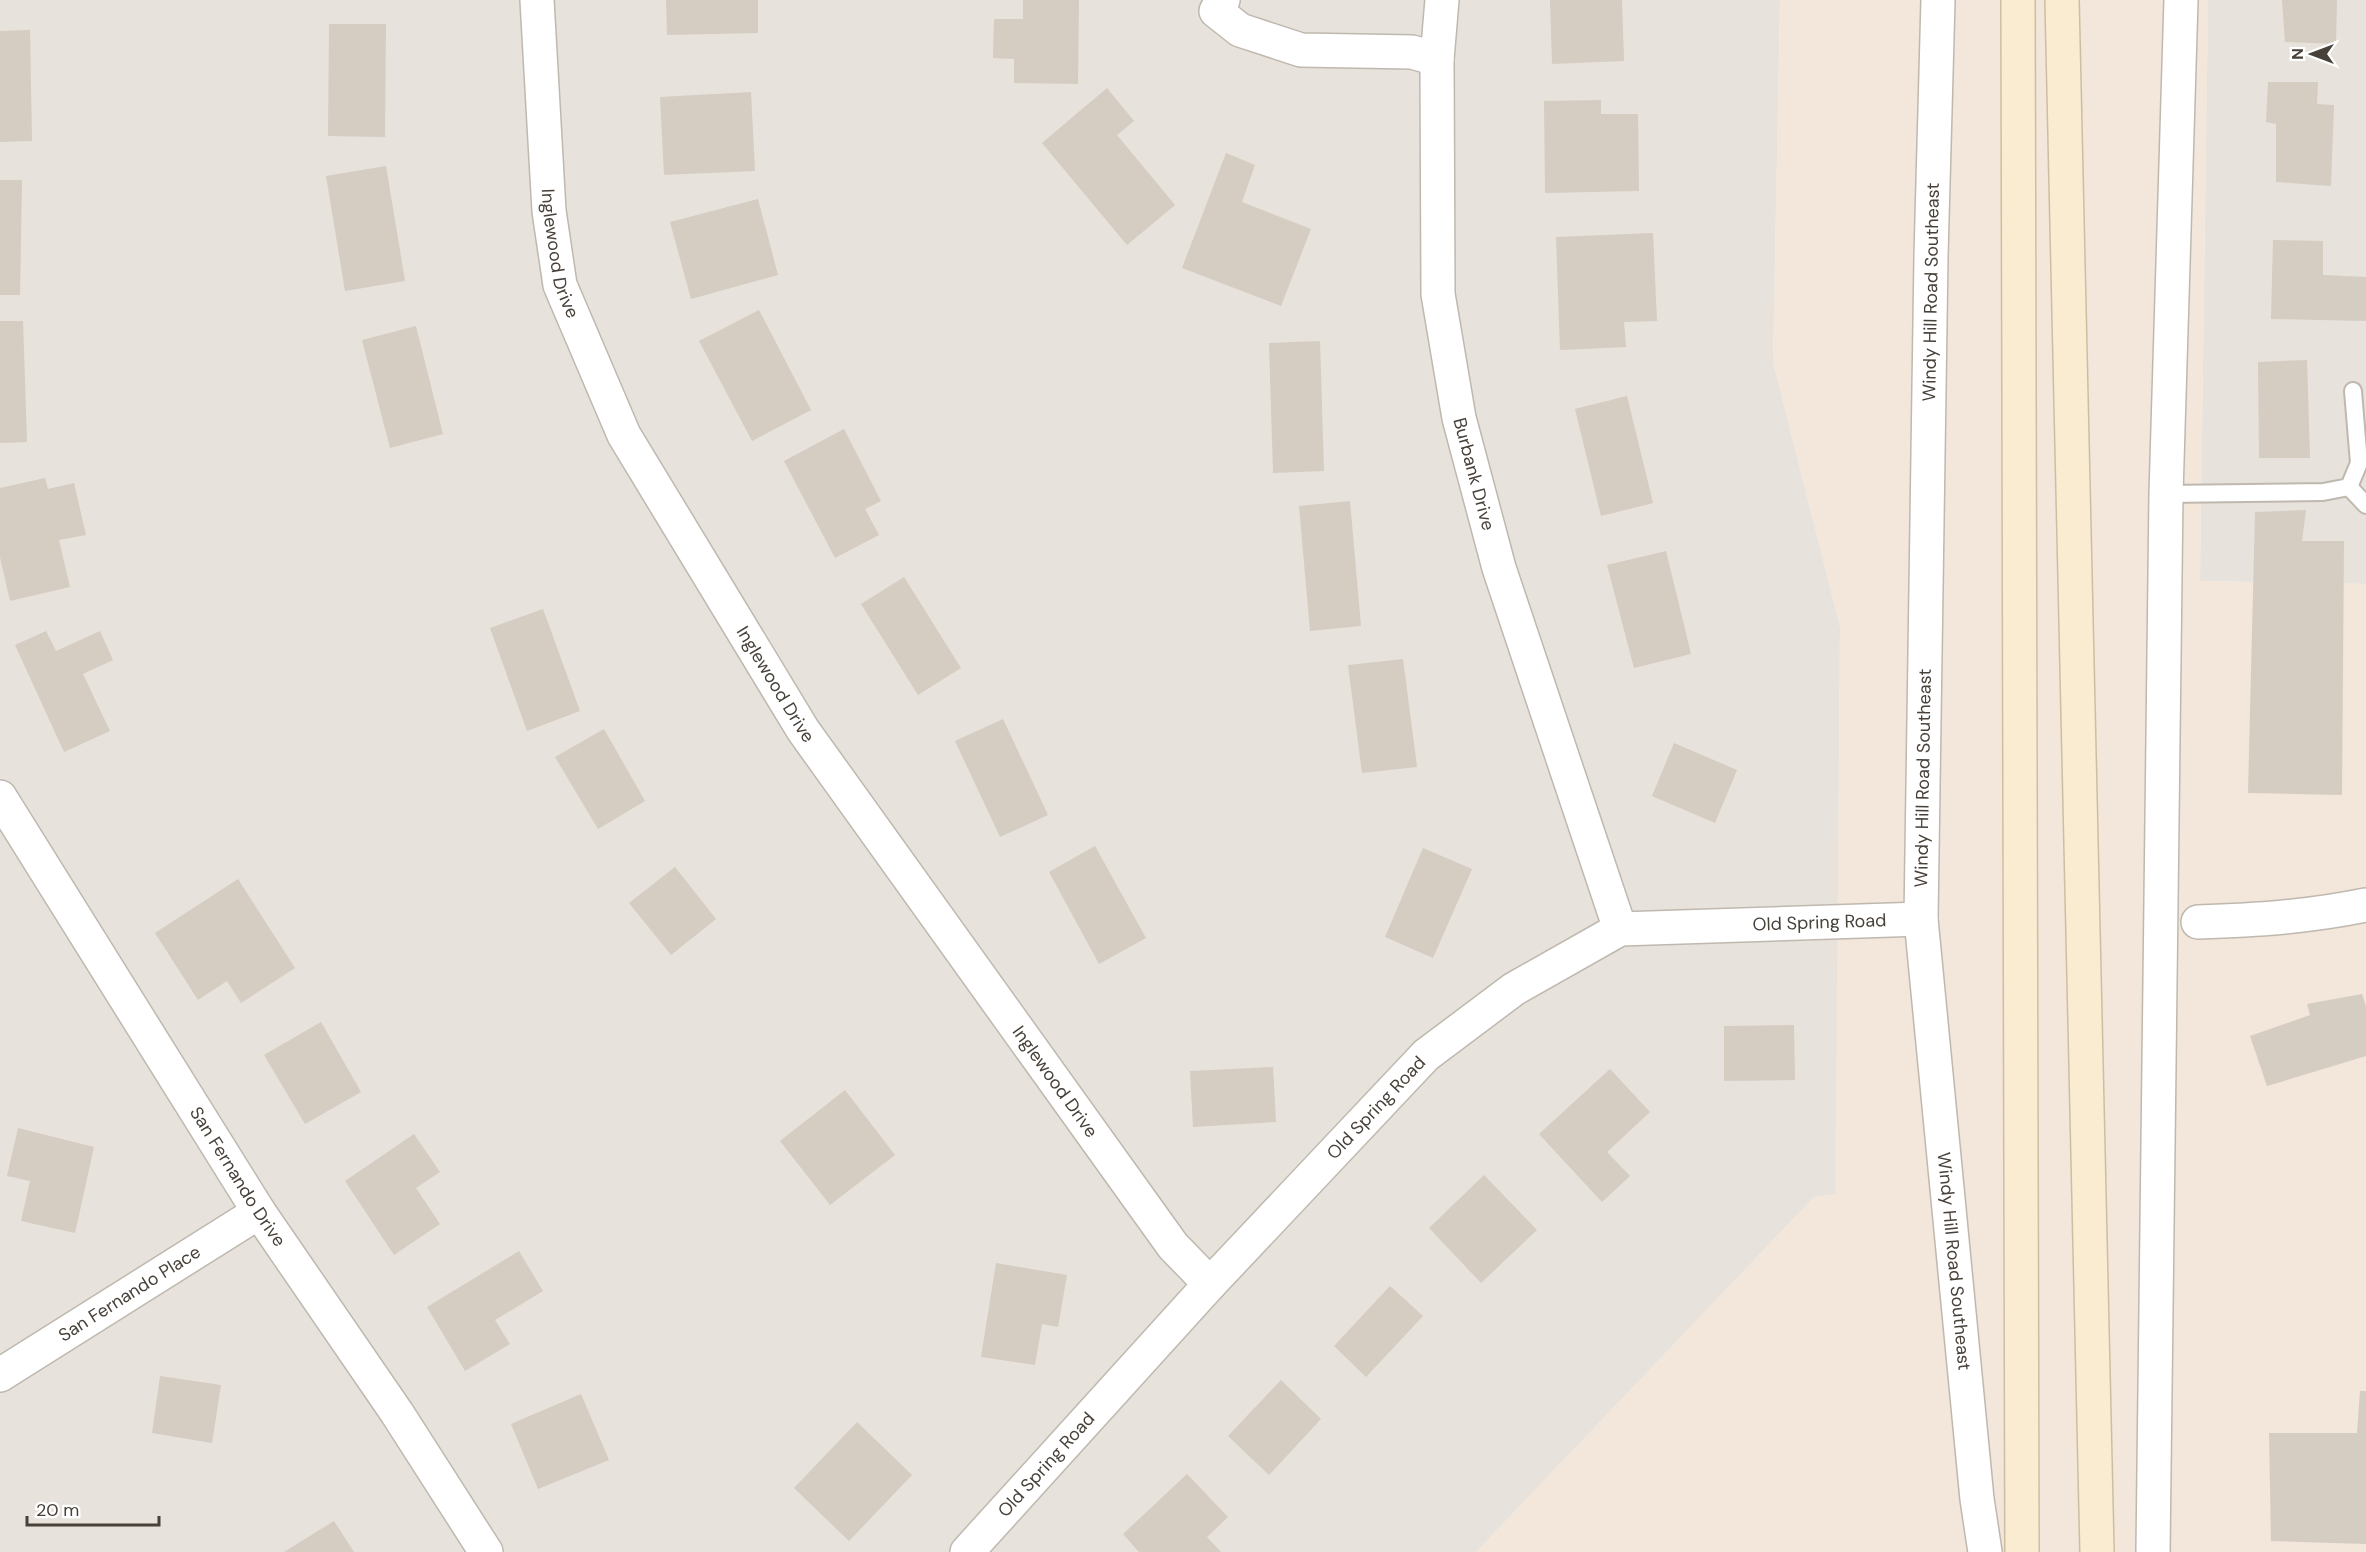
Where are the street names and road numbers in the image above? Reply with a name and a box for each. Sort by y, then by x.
street label: Windy Hill Road Southeast [1917,182,1945,402]
street label: Inglewood Drive [536,188,585,322]
street label: Burbank Drive [1447,415,1500,533]
street label: Inglewood Drive [731,622,820,747]
street label: Windy Hill Road Southeast [1909,668,1937,888]
street label: Old Spring Road [1752,908,1887,937]
street label: Inglewood Drive [1007,1021,1103,1142]
street label: Old Spring Road [1322,1051,1431,1165]
street label: San Fernando Drive [184,1102,291,1251]
street label: Windy Hill Road Southeast [1932,1151,1977,1371]
street label: San Fernando Place [54,1240,205,1347]
street label: Old Spring Road [992,1407,1100,1522]

